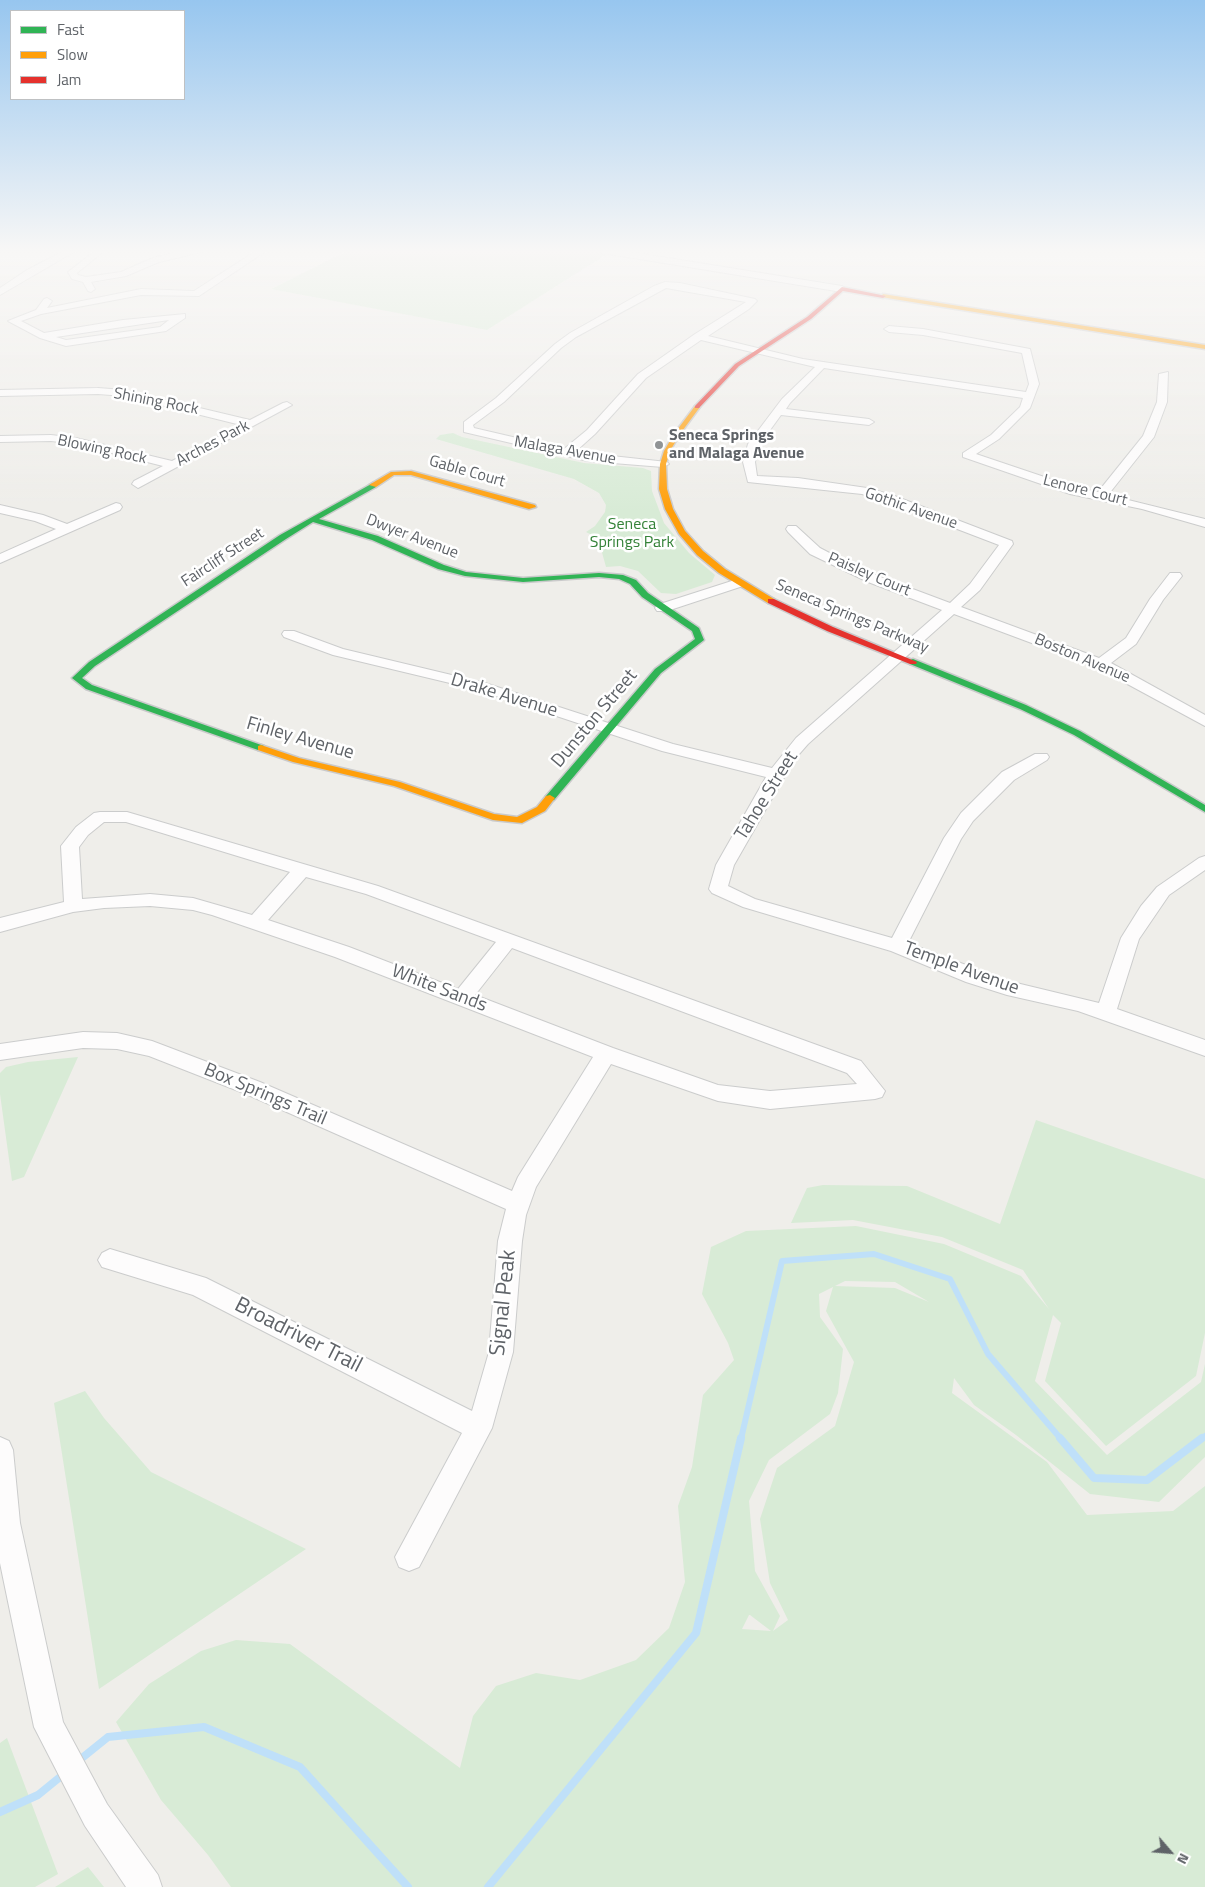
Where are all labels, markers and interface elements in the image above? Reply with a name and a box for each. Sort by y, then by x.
legend [10,10,185,100]
text: Fast [57,18,84,41]
text: Slow [57,43,88,66]
text: Jam [57,68,81,91]
street label: Shining Rock [112,384,200,420]
street label: Arches Park [173,417,253,471]
place label: Seneca Springs and Malaga Avenue [669,426,804,464]
street label: Blowing Rock [56,431,148,469]
street label: Malaga Avenue [513,433,617,469]
marker: Seneca Springs and Malaga Avenue [653,439,665,451]
street label: Gable Court [427,452,507,492]
street label: Lenore Court [1041,471,1129,511]
street label: Gothic Avenue [862,484,960,534]
street label: Dwyer Avenue [363,511,461,563]
park label: Seneca Springs Park [590,515,674,553]
street label: Faircliff Street [178,524,268,592]
street label: Paisley Court [825,549,913,601]
street label: Seneca Springs Parkway [773,576,931,658]
street label: Boston Avenue [1031,630,1133,688]
street label: Dunston Street [547,665,643,773]
street label: Drake Avenue [448,669,560,723]
street label: Finley Avenue [244,713,356,765]
street label: Tahoe Street [731,747,803,845]
street label: Temple Avenue [900,938,1022,1000]
street label: White Sands [388,960,490,1018]
street label: Box Springs Trail [200,1059,330,1131]
street label: Signal Peak [485,1249,523,1357]
street label: Broadriver Trail [230,1293,366,1379]
north arrow [1145,1827,1195,1877]
text: N [1172,1850,1195,1868]

